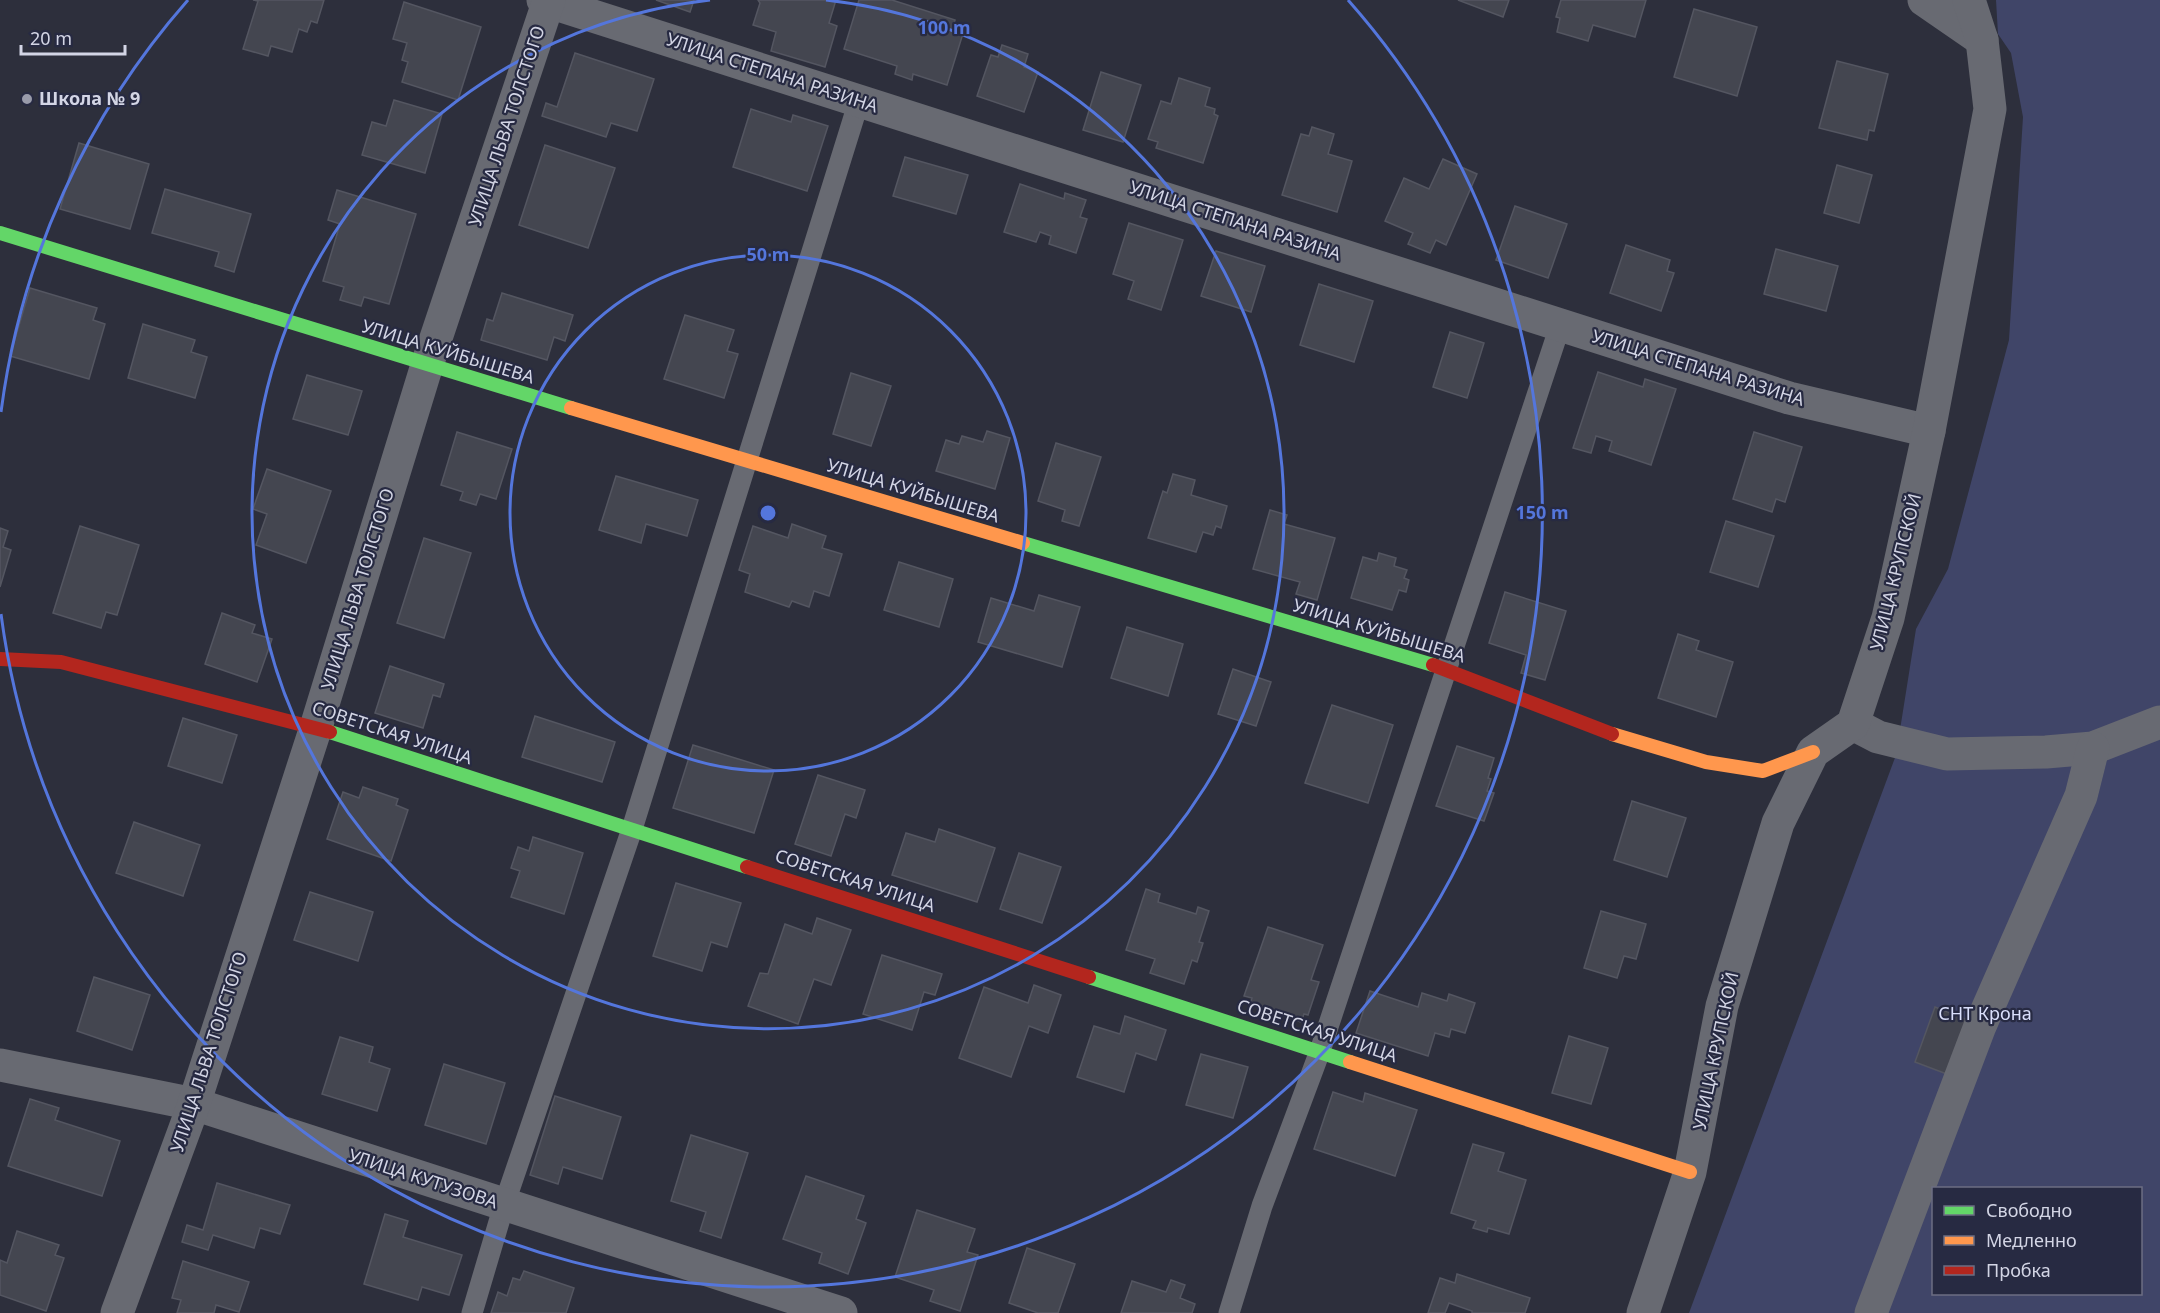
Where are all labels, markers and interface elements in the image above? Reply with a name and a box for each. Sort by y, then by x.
text: 100 m [917,15,971,39]
scale bar [21,18,124,56]
street label: УЛИЦА ЛЬВА ТОЛСТОГО [462,22,550,229]
text: 20 m [30,26,72,50]
street label: УЛИЦА СТЕПАНА РАЗИНА [663,26,882,118]
place label: Школа № 9 [39,86,140,110]
marker: Школа № 9 [20,92,34,106]
street label: УЛИЦА СТЕПАНА РАЗИНА [1126,174,1345,266]
text: 50 m [747,242,789,266]
street label: УЛИЦА КУЙБЫШЕВА [359,313,538,389]
street label: УЛИЦА СТЕПАНА РАЗИНА [1589,323,1808,411]
street label: УЛИЦА КУЙБЫШЕВА [824,452,1003,528]
street label: УЛИЦА ЛЬВА ТОЛСТОГО [315,485,399,692]
street label: УЛИЦА КРУПСКОЙ [1864,491,1926,653]
text: 150 m [1515,500,1569,524]
centre of rings [758,503,778,523]
street label: УЛИЦА КУЙБЫШЕВА [1290,592,1469,668]
street label: СОВЕТСКАЯ УЛИЦА [309,695,476,769]
street label: СОВЕТСКАЯ УЛИЦА [772,843,939,917]
street label: УЛИЦА ЛЬВА ТОЛСТОГО [164,948,252,1155]
street label: УЛИЦА КРУПСКОЙ [1687,970,1743,1132]
street label: СОВЕТСКАЯ УЛИЦА [1234,993,1401,1067]
park label: СНТ Крона [1938,1001,2032,1025]
street label: УЛИЦА КУТУЗОВА [346,1143,502,1214]
legend [1932,1187,2142,1295]
text: Свободно [1986,1198,2072,1222]
text: Медленно [1986,1228,2077,1252]
text: Пробка [1986,1258,2051,1282]

